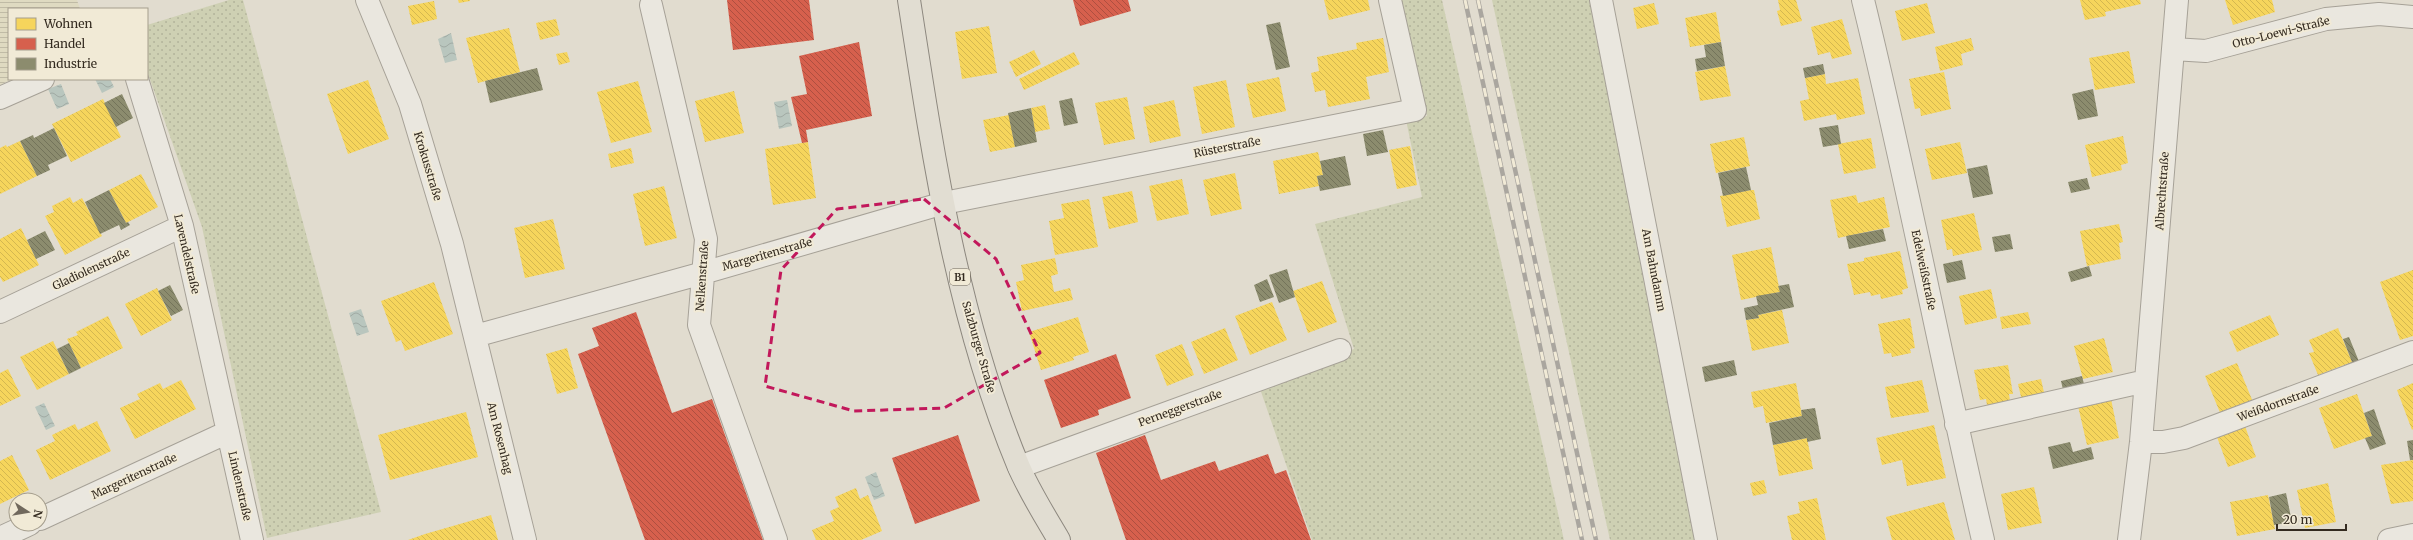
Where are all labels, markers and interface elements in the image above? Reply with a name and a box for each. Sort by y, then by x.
legend [8,8,148,80]
street label: Otto-Loewi-Straße [2231,13,2331,51]
text: Wohnen [43,16,92,31]
text: Handel [44,36,86,51]
text: Industrie [44,56,97,71]
street label: Krokusstraße [411,130,445,203]
street label: Rüsterstraße [1192,134,1262,160]
street label: Albrechtstraße [2152,151,2172,232]
street label: Lavendelstraße [171,213,203,296]
street label: Am Bahndamm [1639,227,1669,313]
street label: Edelweißstraße [1909,228,1939,312]
street label: Margeritenstraße [720,234,814,274]
street label: Nelkenstraße [693,240,711,312]
street label: Gladiolenstraße [50,245,132,293]
road number: B1 [950,269,970,285]
street label: Salzburger Straße [959,300,999,395]
street label: Weißdornstraße [2234,382,2321,425]
street label: Perneggerstraße [1136,386,1224,430]
street label: Am Rosenhag [484,400,516,476]
street label: Margeritenstraße [89,450,179,502]
street label: Lindenstraße [225,450,255,522]
north arrow [8,492,48,532]
scale bar [2277,506,2346,532]
text: N [30,508,46,520]
text: 20 m [2283,512,2312,527]

